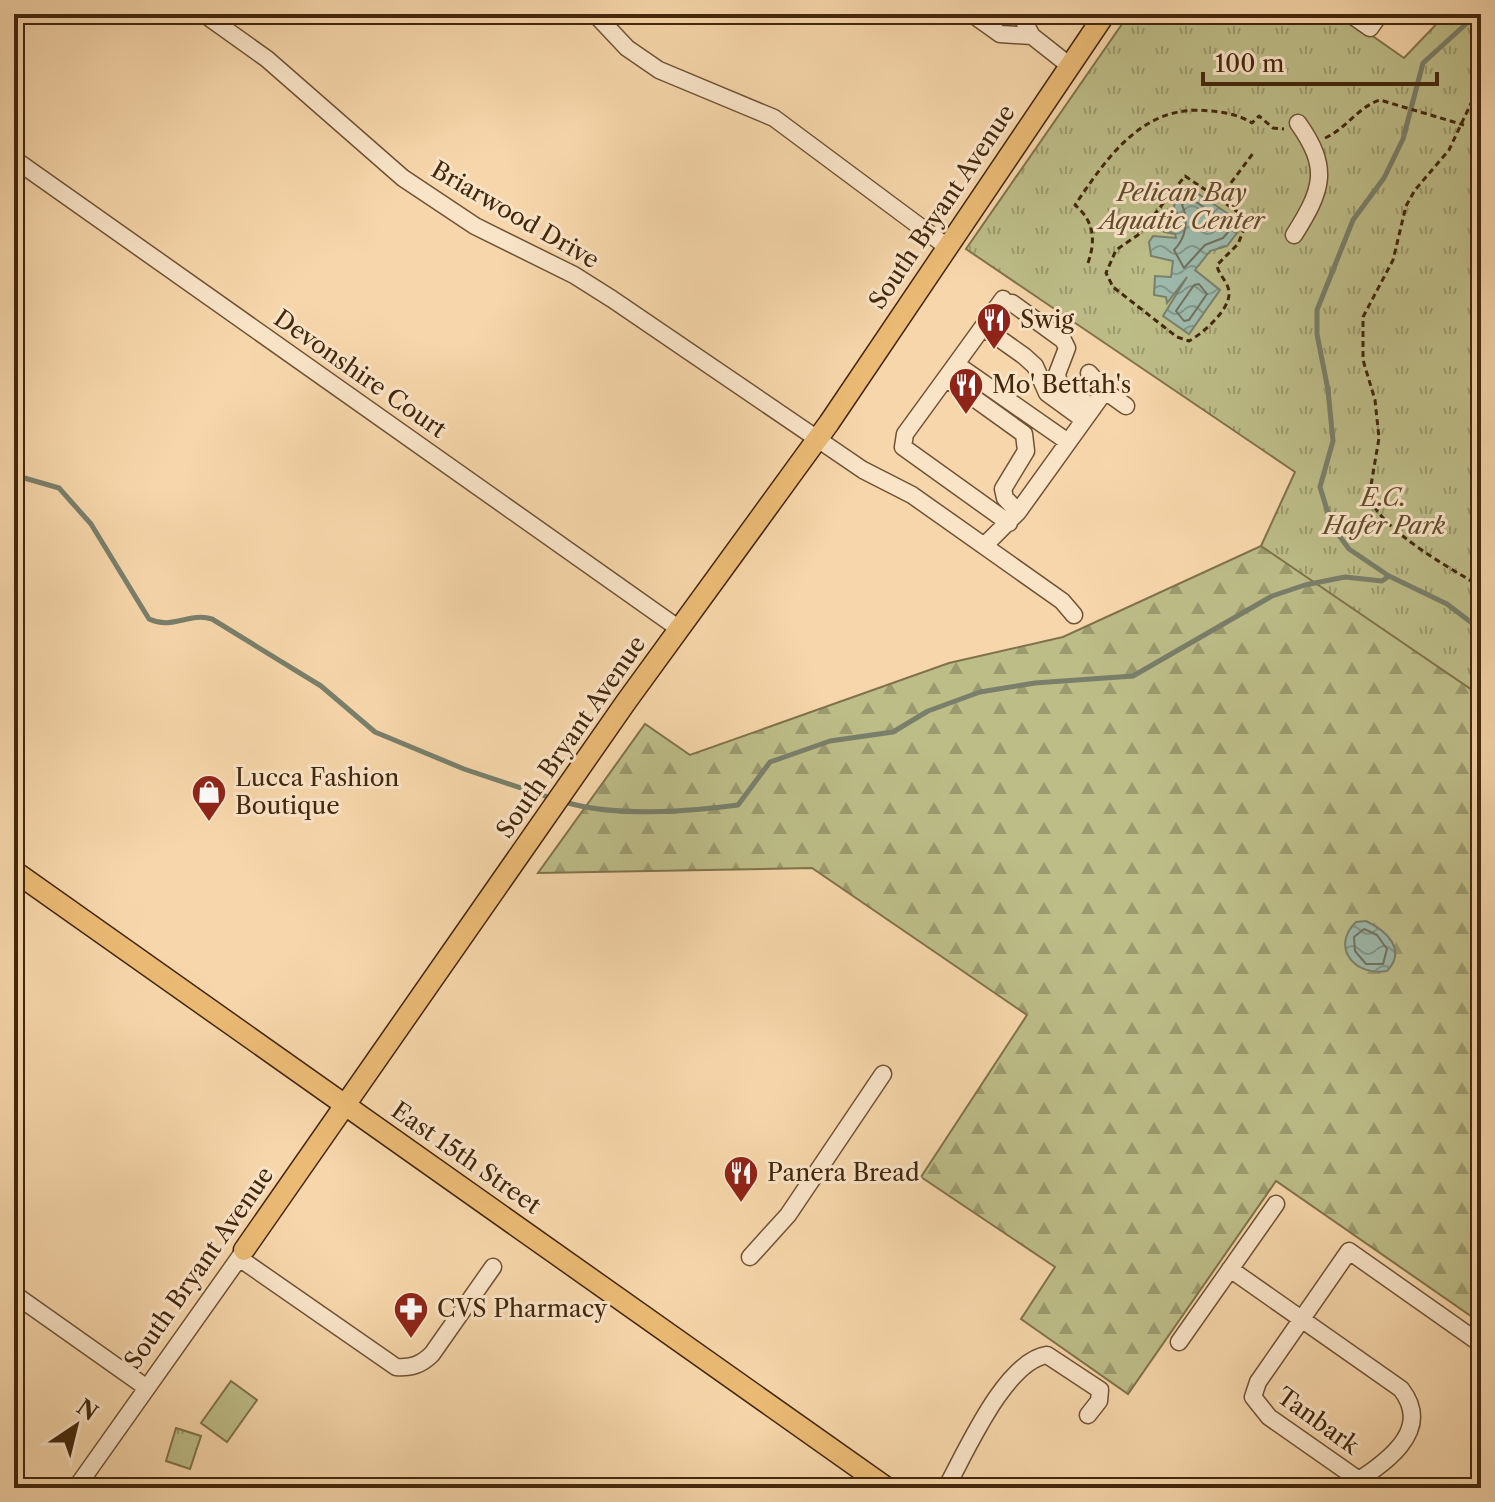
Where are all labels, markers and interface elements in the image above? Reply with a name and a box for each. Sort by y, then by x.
scale bar [1203,36,1437,86]
text: 100 m [1215,49,1284,78]
street label: South Bryant Avenue [862,99,1021,314]
street label: Briarwood Drive [426,155,604,274]
park label: Pelican Bay Aquatic Center [1095,178,1267,235]
restaurant icon: Swig [975,301,1013,351]
street label: Devonshire Court [269,303,452,444]
place label: Swig [1020,305,1074,334]
restaurant icon: Mo' Bettah's [947,366,985,416]
place label: Mo' Bettah's [992,370,1131,399]
park label: E.C. Hafer Park [1321,483,1446,540]
street label: South Bryant Avenue [490,630,651,843]
place label: Lucca Fashion Boutique [235,763,399,820]
shop icon: Lucca Fashion Boutique [190,773,228,823]
street label: East 15th Street [386,1095,547,1220]
restaurant icon: Panera Bread [722,1154,760,1204]
place label: Panera Bread [767,1158,920,1187]
street label: South Bryant Avenue [118,1161,279,1374]
pharmacy icon: CVS Pharmacy [392,1290,430,1340]
place label: CVS Pharmacy [437,1294,608,1323]
street label: Tanbark [1272,1381,1366,1461]
north arrow [36,1386,116,1466]
text: N [72,1393,103,1427]

